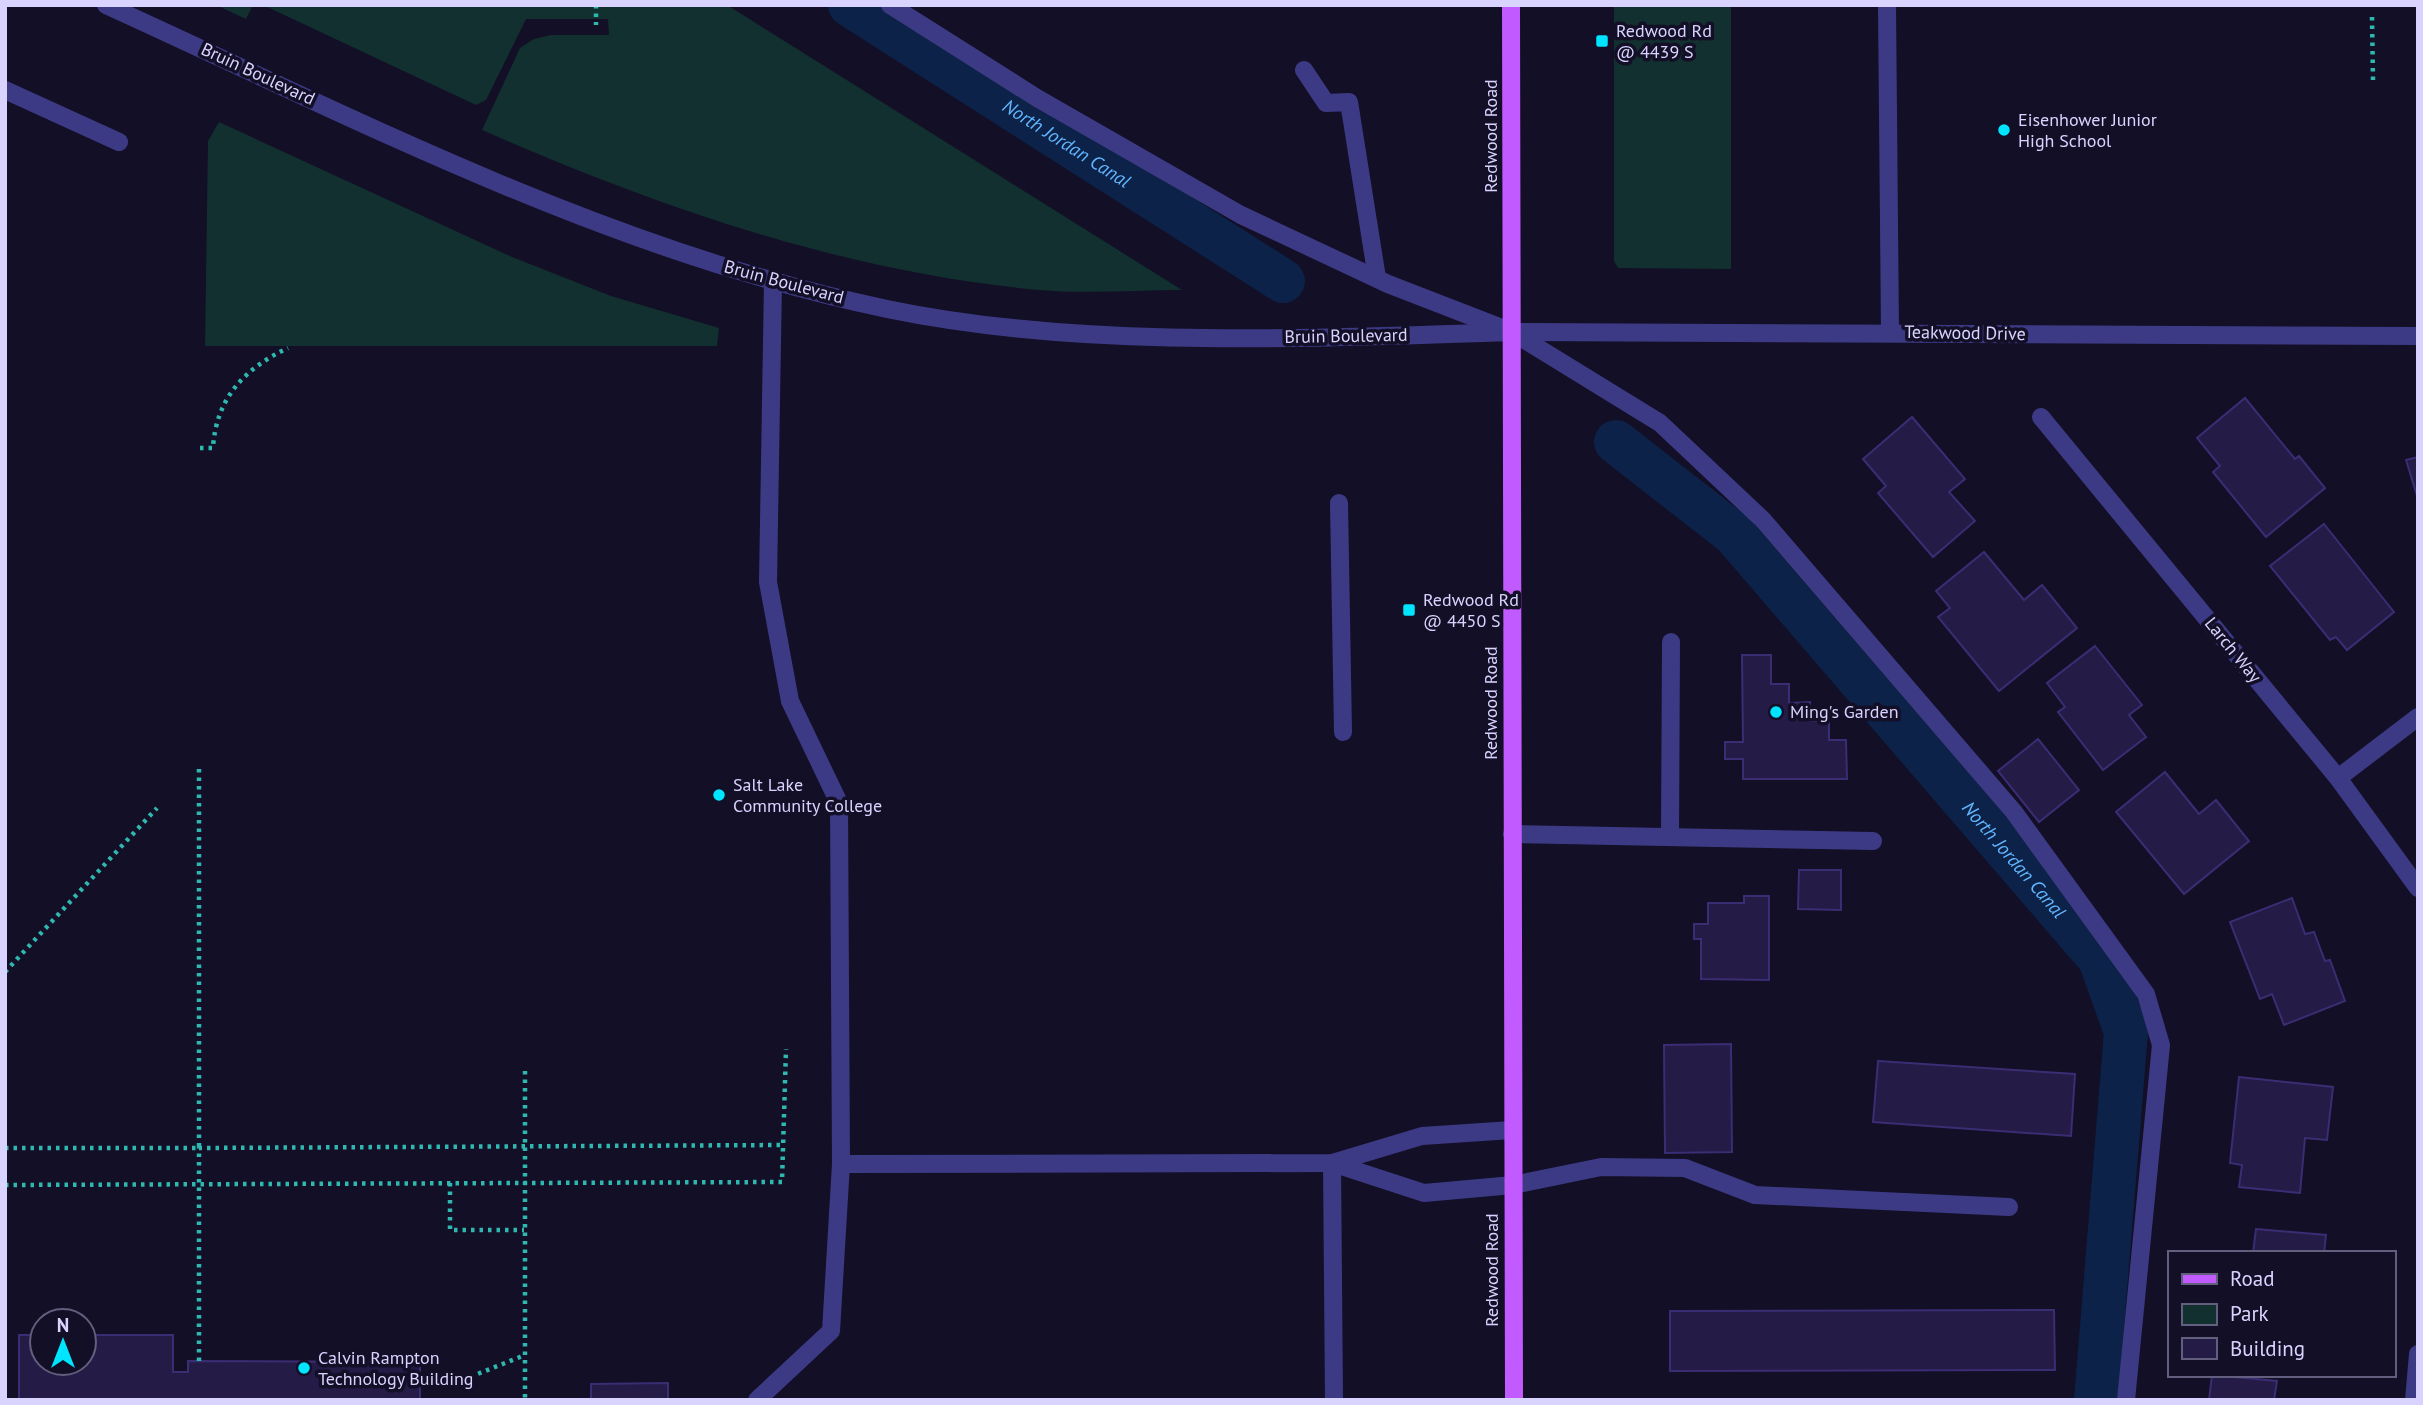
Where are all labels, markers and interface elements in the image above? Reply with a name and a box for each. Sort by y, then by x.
place label: Redwood Rd @ 4439 S [1616,19,1712,63]
marker: Redwood Rd @ 4439 S [1594,33,1610,49]
street label: Bruin Boulevard [198,37,319,110]
street label: Redwood Road [1479,79,1502,193]
water label: North Jordan Canal [998,93,1135,193]
place label: Eisenhower Junior High School [2018,108,2157,152]
marker: Eisenhower Junior High School [1996,122,2012,138]
street label: Bruin Boulevard [722,254,847,309]
street label: Teakwood Drive [1904,320,2026,345]
street label: Bruin Boulevard [1284,323,1408,348]
place label: Redwood Rd @ 4450 S [1423,588,1519,632]
marker: Redwood Rd @ 4450 S [1401,602,1417,618]
street label: Larch Way [2200,612,2267,688]
street label: Redwood Road [1479,646,1502,760]
place label: Ming's Garden [1790,700,1899,723]
marker: Ming's Garden [1768,704,1784,720]
place label: Salt Lake Community College [733,773,882,817]
marker: Salt Lake Community College [711,787,727,803]
water label: North Jordan Canal [1957,796,2071,923]
street label: Redwood Road [1480,1213,1503,1327]
legend [2168,1251,2395,1377]
text: Road [2230,1265,2274,1292]
text: Park [2230,1300,2269,1327]
north arrow [28,1307,98,1377]
text: N [57,1313,69,1337]
text: Building [2230,1335,2305,1362]
place label: Calvin Rampton Technology Building [318,1346,474,1390]
marker: Calvin Rampton Technology Building [296,1360,312,1376]

